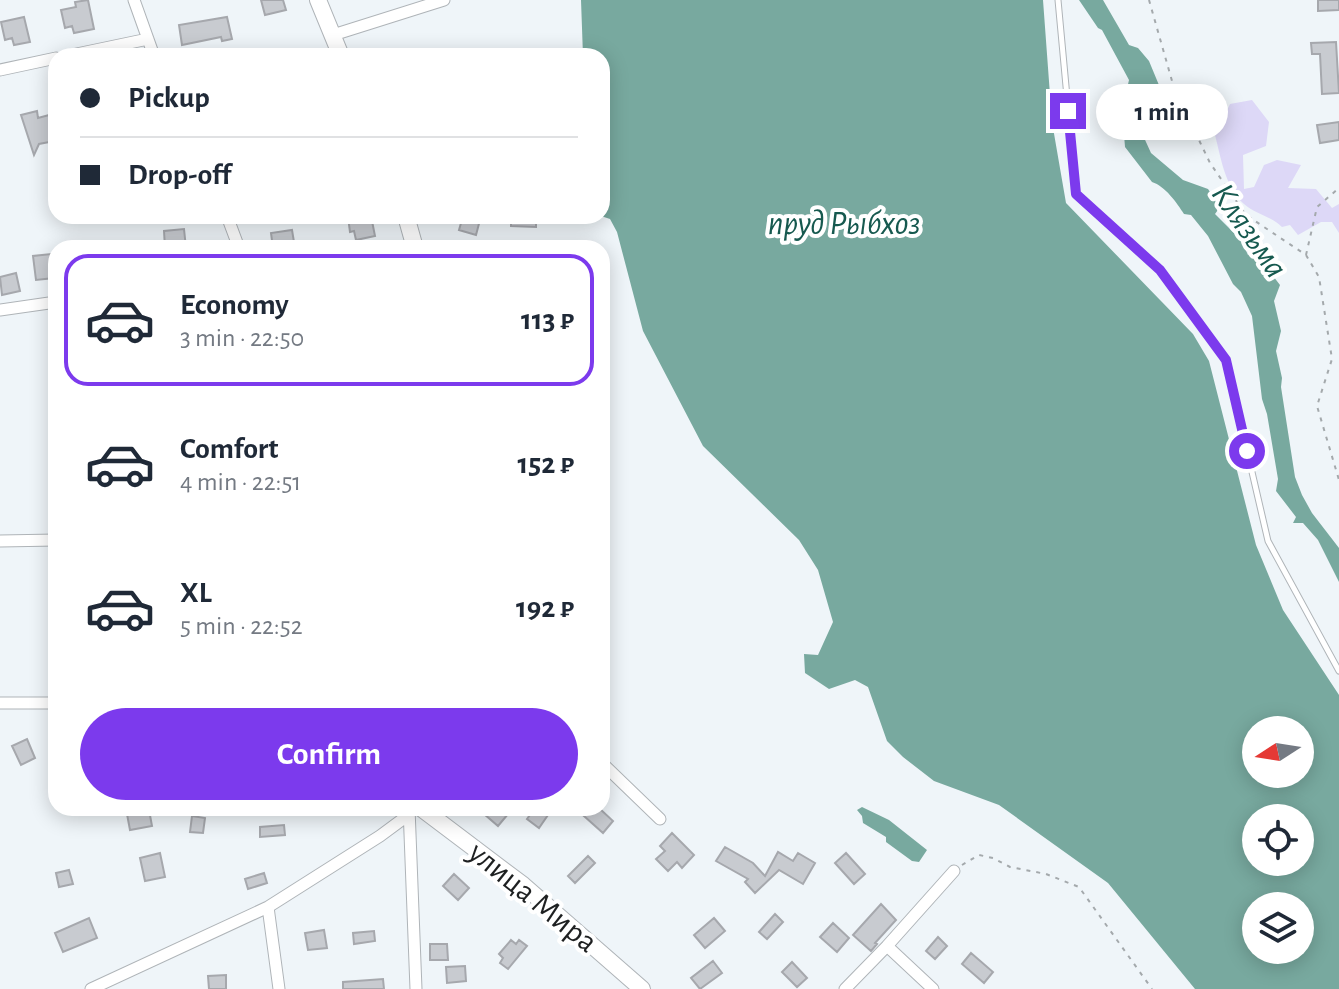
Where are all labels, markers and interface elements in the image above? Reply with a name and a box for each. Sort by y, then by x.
text: Pickup [128,83,210,113]
callout: 1 min [1096,83,1228,139]
route end [1050,93,1086,129]
text: 1 min [1135,99,1189,125]
text: Drop-off [128,160,231,190]
water label: Клязьма [1205,178,1293,284]
water label: пруд Рыбхоз [768,207,920,241]
icon: car [84,284,156,356]
text: Economy [180,290,289,320]
text: 113 ₽ [521,305,574,335]
text: 3 min · 22:50 [180,325,304,351]
icon: car [84,428,156,500]
route start [1229,433,1265,469]
text: Comfort [180,434,279,464]
text: 152 ₽ [518,449,574,479]
text: 4 min · 22:51 [180,469,301,495]
icon: car [84,572,156,644]
text: XL [180,578,212,608]
text: 192 ₽ [516,593,574,623]
text: 5 min · 22:52 [180,613,303,639]
button: Confirm [80,708,578,800]
north arrow [1242,716,1314,788]
map controls [1242,716,1314,964]
button: locate [1242,804,1314,876]
street label: улица Мира [462,835,603,958]
button: layers [1242,892,1314,964]

